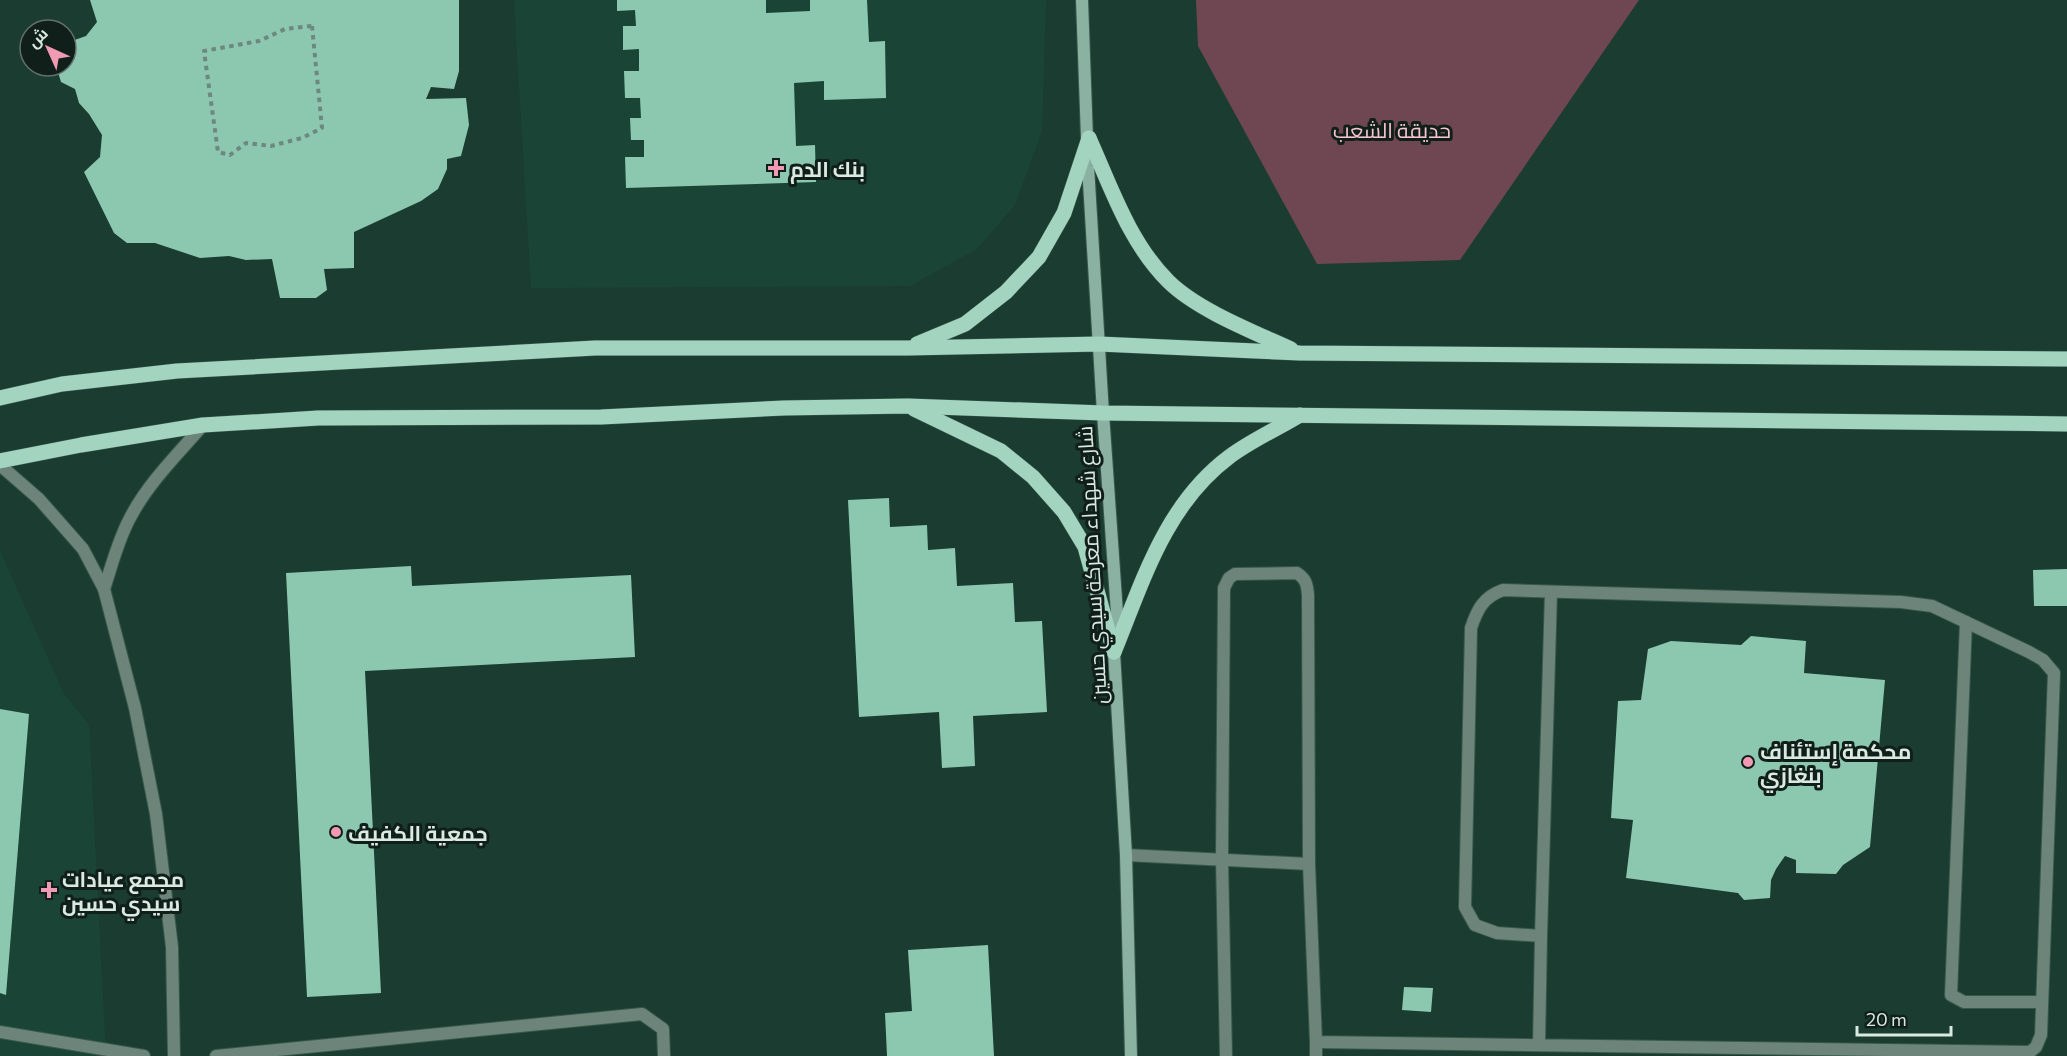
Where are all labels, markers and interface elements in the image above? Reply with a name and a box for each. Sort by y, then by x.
north arrow [18,18,78,78]
text: ش [23,23,52,52]
park label: حديقة الشعب [1333,117,1451,142]
place label: بنك الدم [790,156,865,184]
marker: بنك الدم [767,159,785,177]
street label: شارع شهداء معركة سيدي حسين [1071,425,1116,705]
place label: محكمة إستئناف بنغازي [1760,738,1911,793]
marker: محكمة إستئناف بنغازي [1741,755,1755,769]
place label: جمعية الكفيف [348,820,488,846]
marker: جمعية الكفيف [329,825,343,839]
place label: مجمع عيادات سيدي حسين [62,866,184,921]
marker: مجمع عيادات سيدي حسين [40,881,58,899]
scale bar [1857,999,1952,1037]
text: 20 m [1866,1008,1907,1030]

